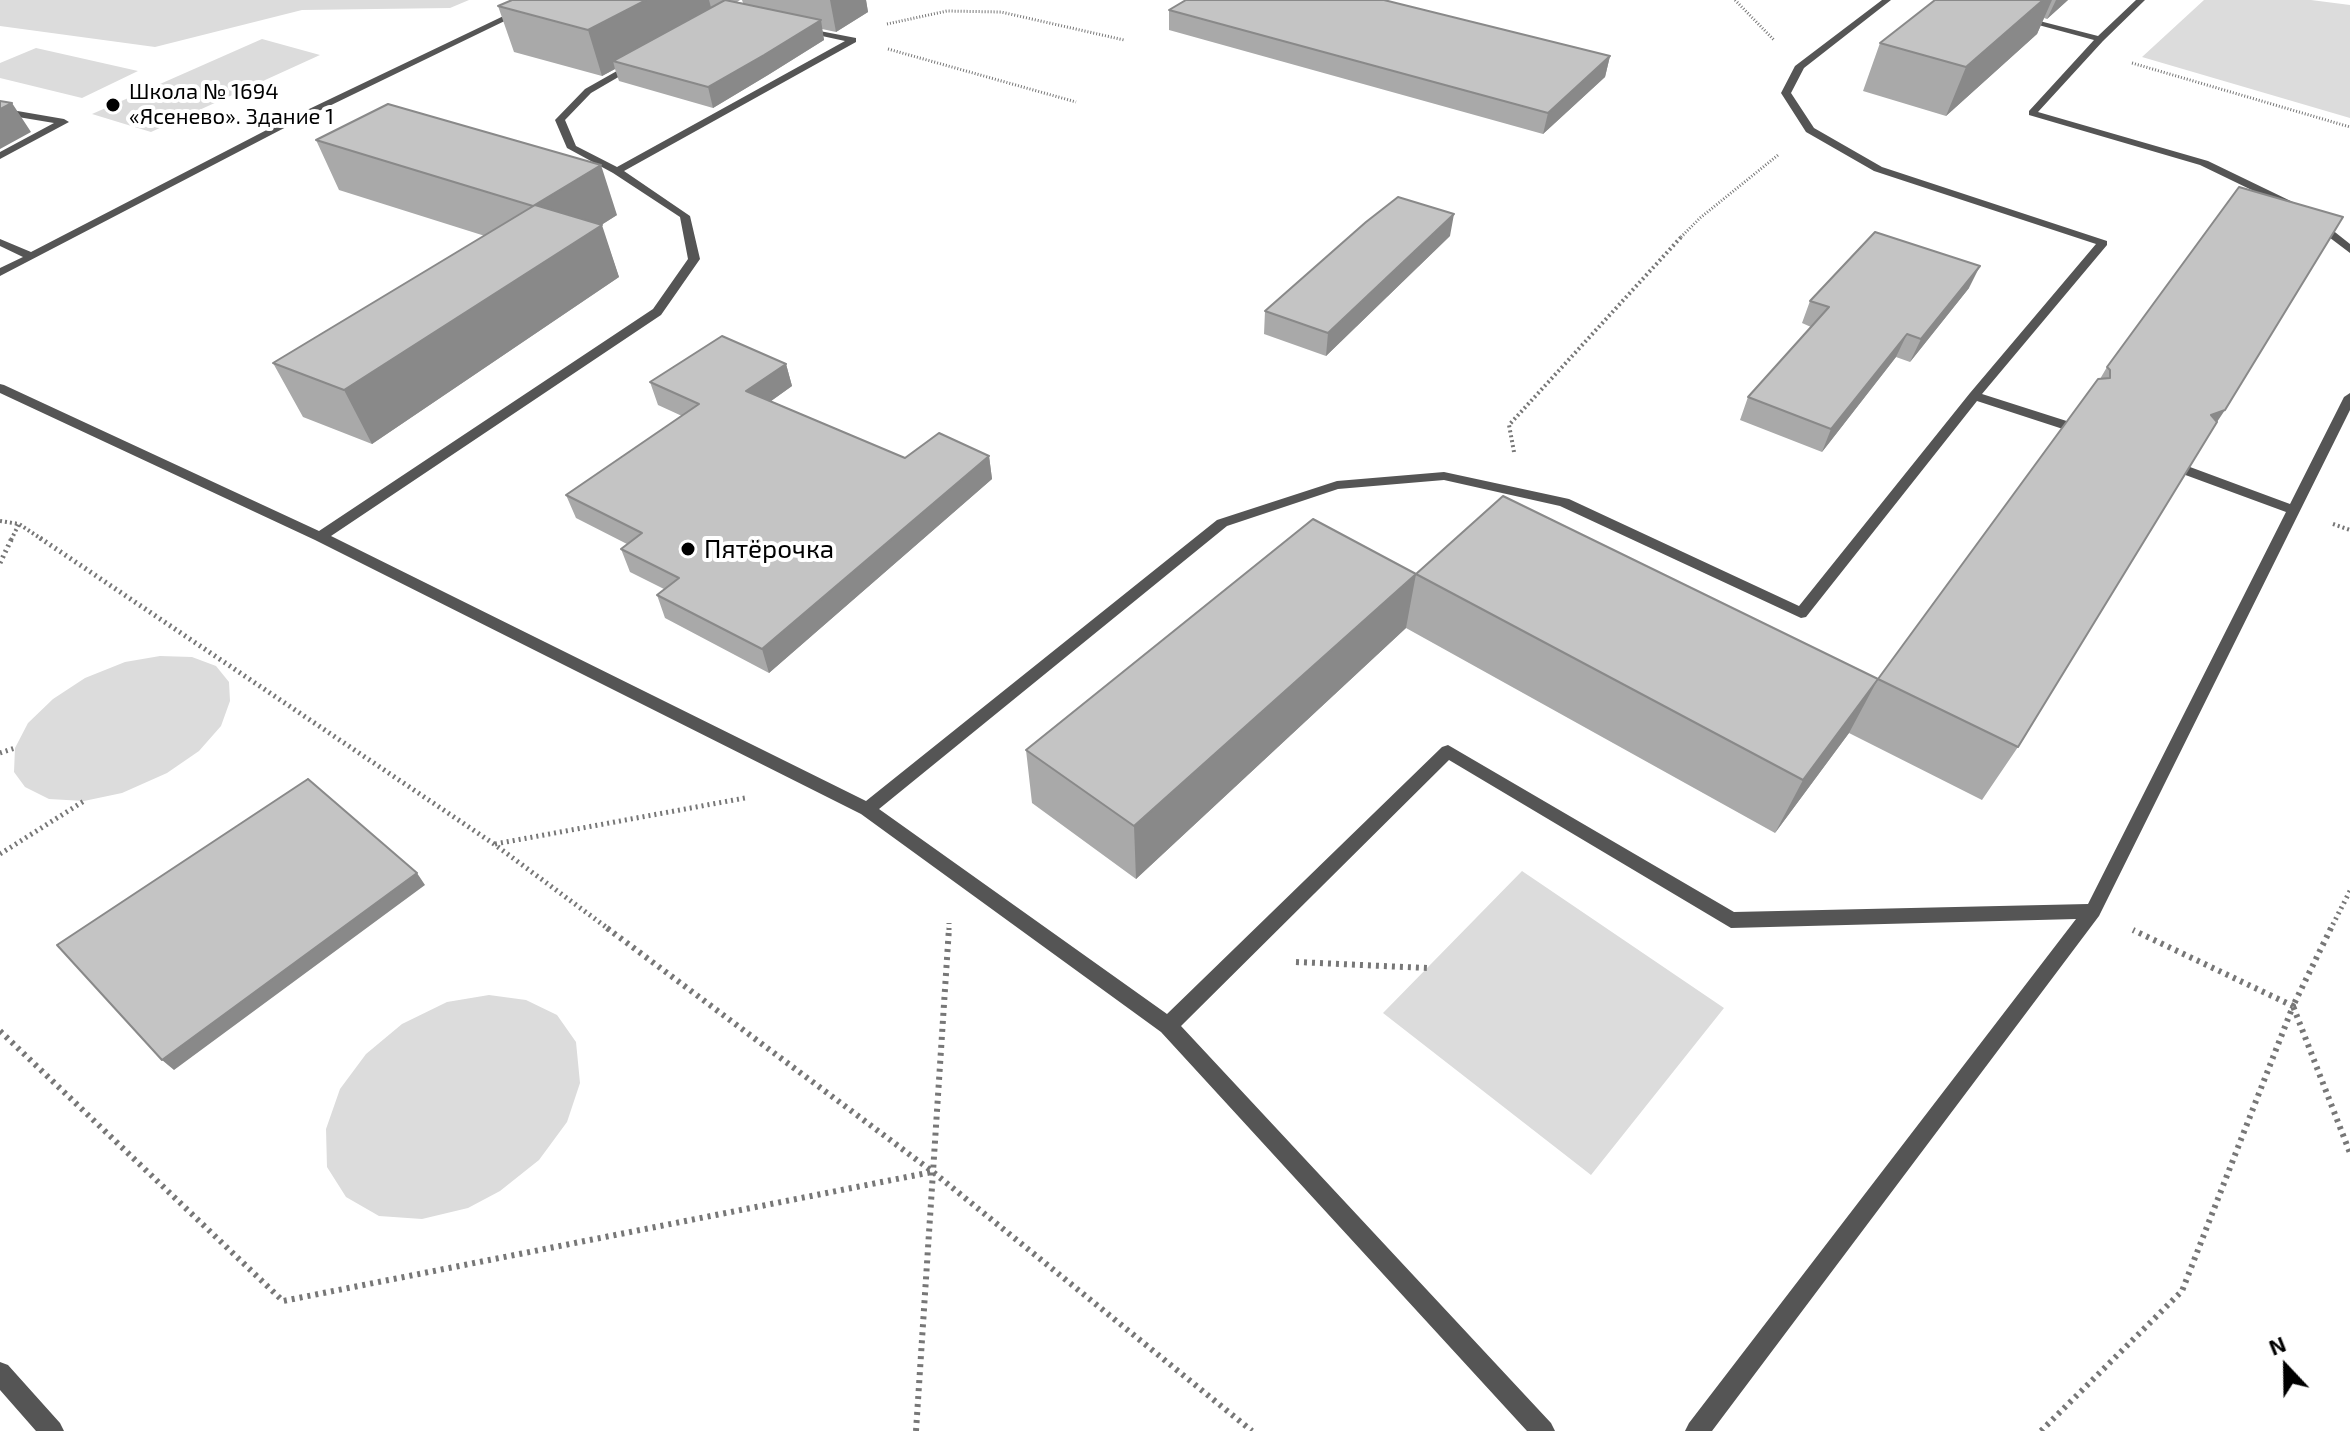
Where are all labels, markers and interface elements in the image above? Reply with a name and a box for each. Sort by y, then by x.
place label: Школа № 1694 «Ясенево». Здание 1 [129,79,334,130]
marker: Школа № 1694 «Ясенево». Здание 1 [104,96,122,114]
place label: Пятёрочка [704,533,834,565]
marker: Пятёрочка [679,540,697,558]
north arrow [2246,1327,2326,1407]
text: N [2265,1330,2289,1360]

